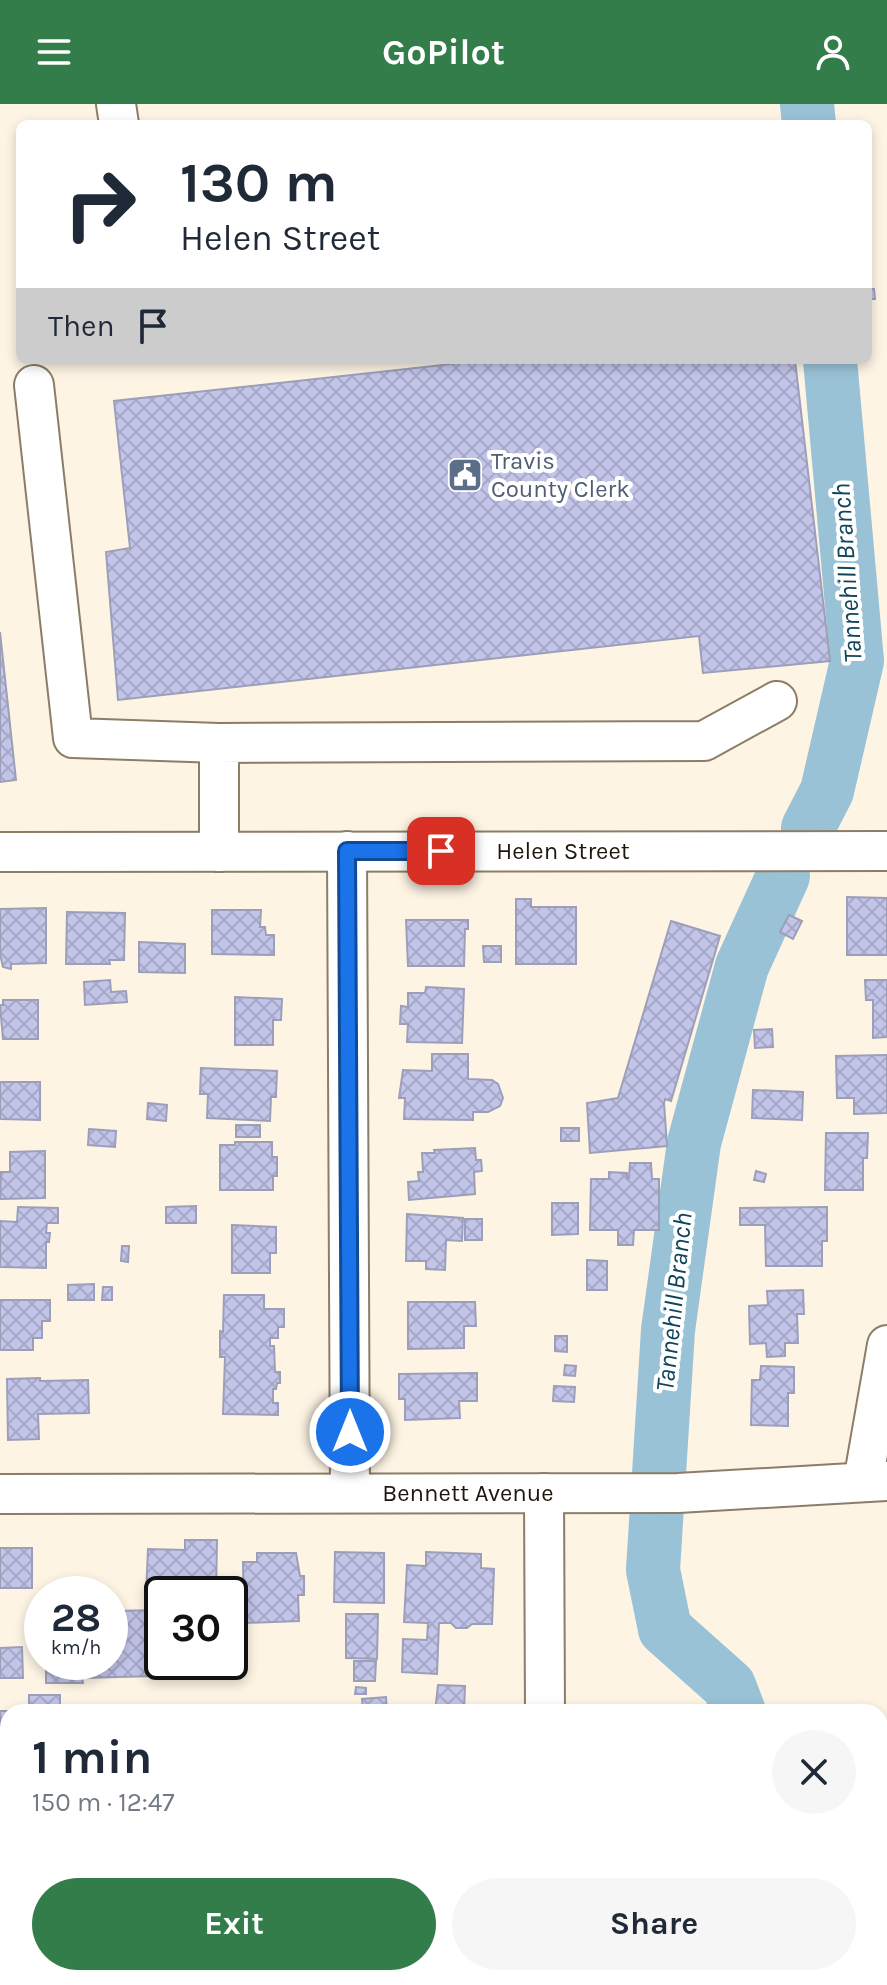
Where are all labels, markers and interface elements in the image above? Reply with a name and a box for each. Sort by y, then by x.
icon: menu [32,30,76,74]
icon: person [811,30,855,74]
text: GoPilot [382,31,505,73]
text: 130 m [180,150,338,215]
icon: right [48,152,152,256]
text: Helen Street [180,217,380,259]
icon: arrive [131,304,175,348]
text: Then [48,308,115,344]
place label: Travis County Clerk [491,447,630,503]
public building icon: Travis County Clerk [446,456,484,494]
water label: Tannehill Branch [825,482,869,664]
pin [407,817,475,885]
icon: arrive [419,829,463,873]
street label: Helen Street [496,837,630,865]
water label: Tannehill Branch [649,1211,699,1393]
position arrow [308,1390,392,1474]
street label: Bennett Avenue [382,1479,554,1507]
speed limit sign: 30 [144,1576,248,1680]
text: 28 [51,1594,101,1641]
text: km/h [51,1636,101,1659]
text: 1 min [32,1729,152,1785]
button: close [772,1730,856,1814]
text: 150 m · 12:47 [32,1787,175,1818]
button: Exit [32,1878,436,1970]
button: Share [452,1878,856,1970]

